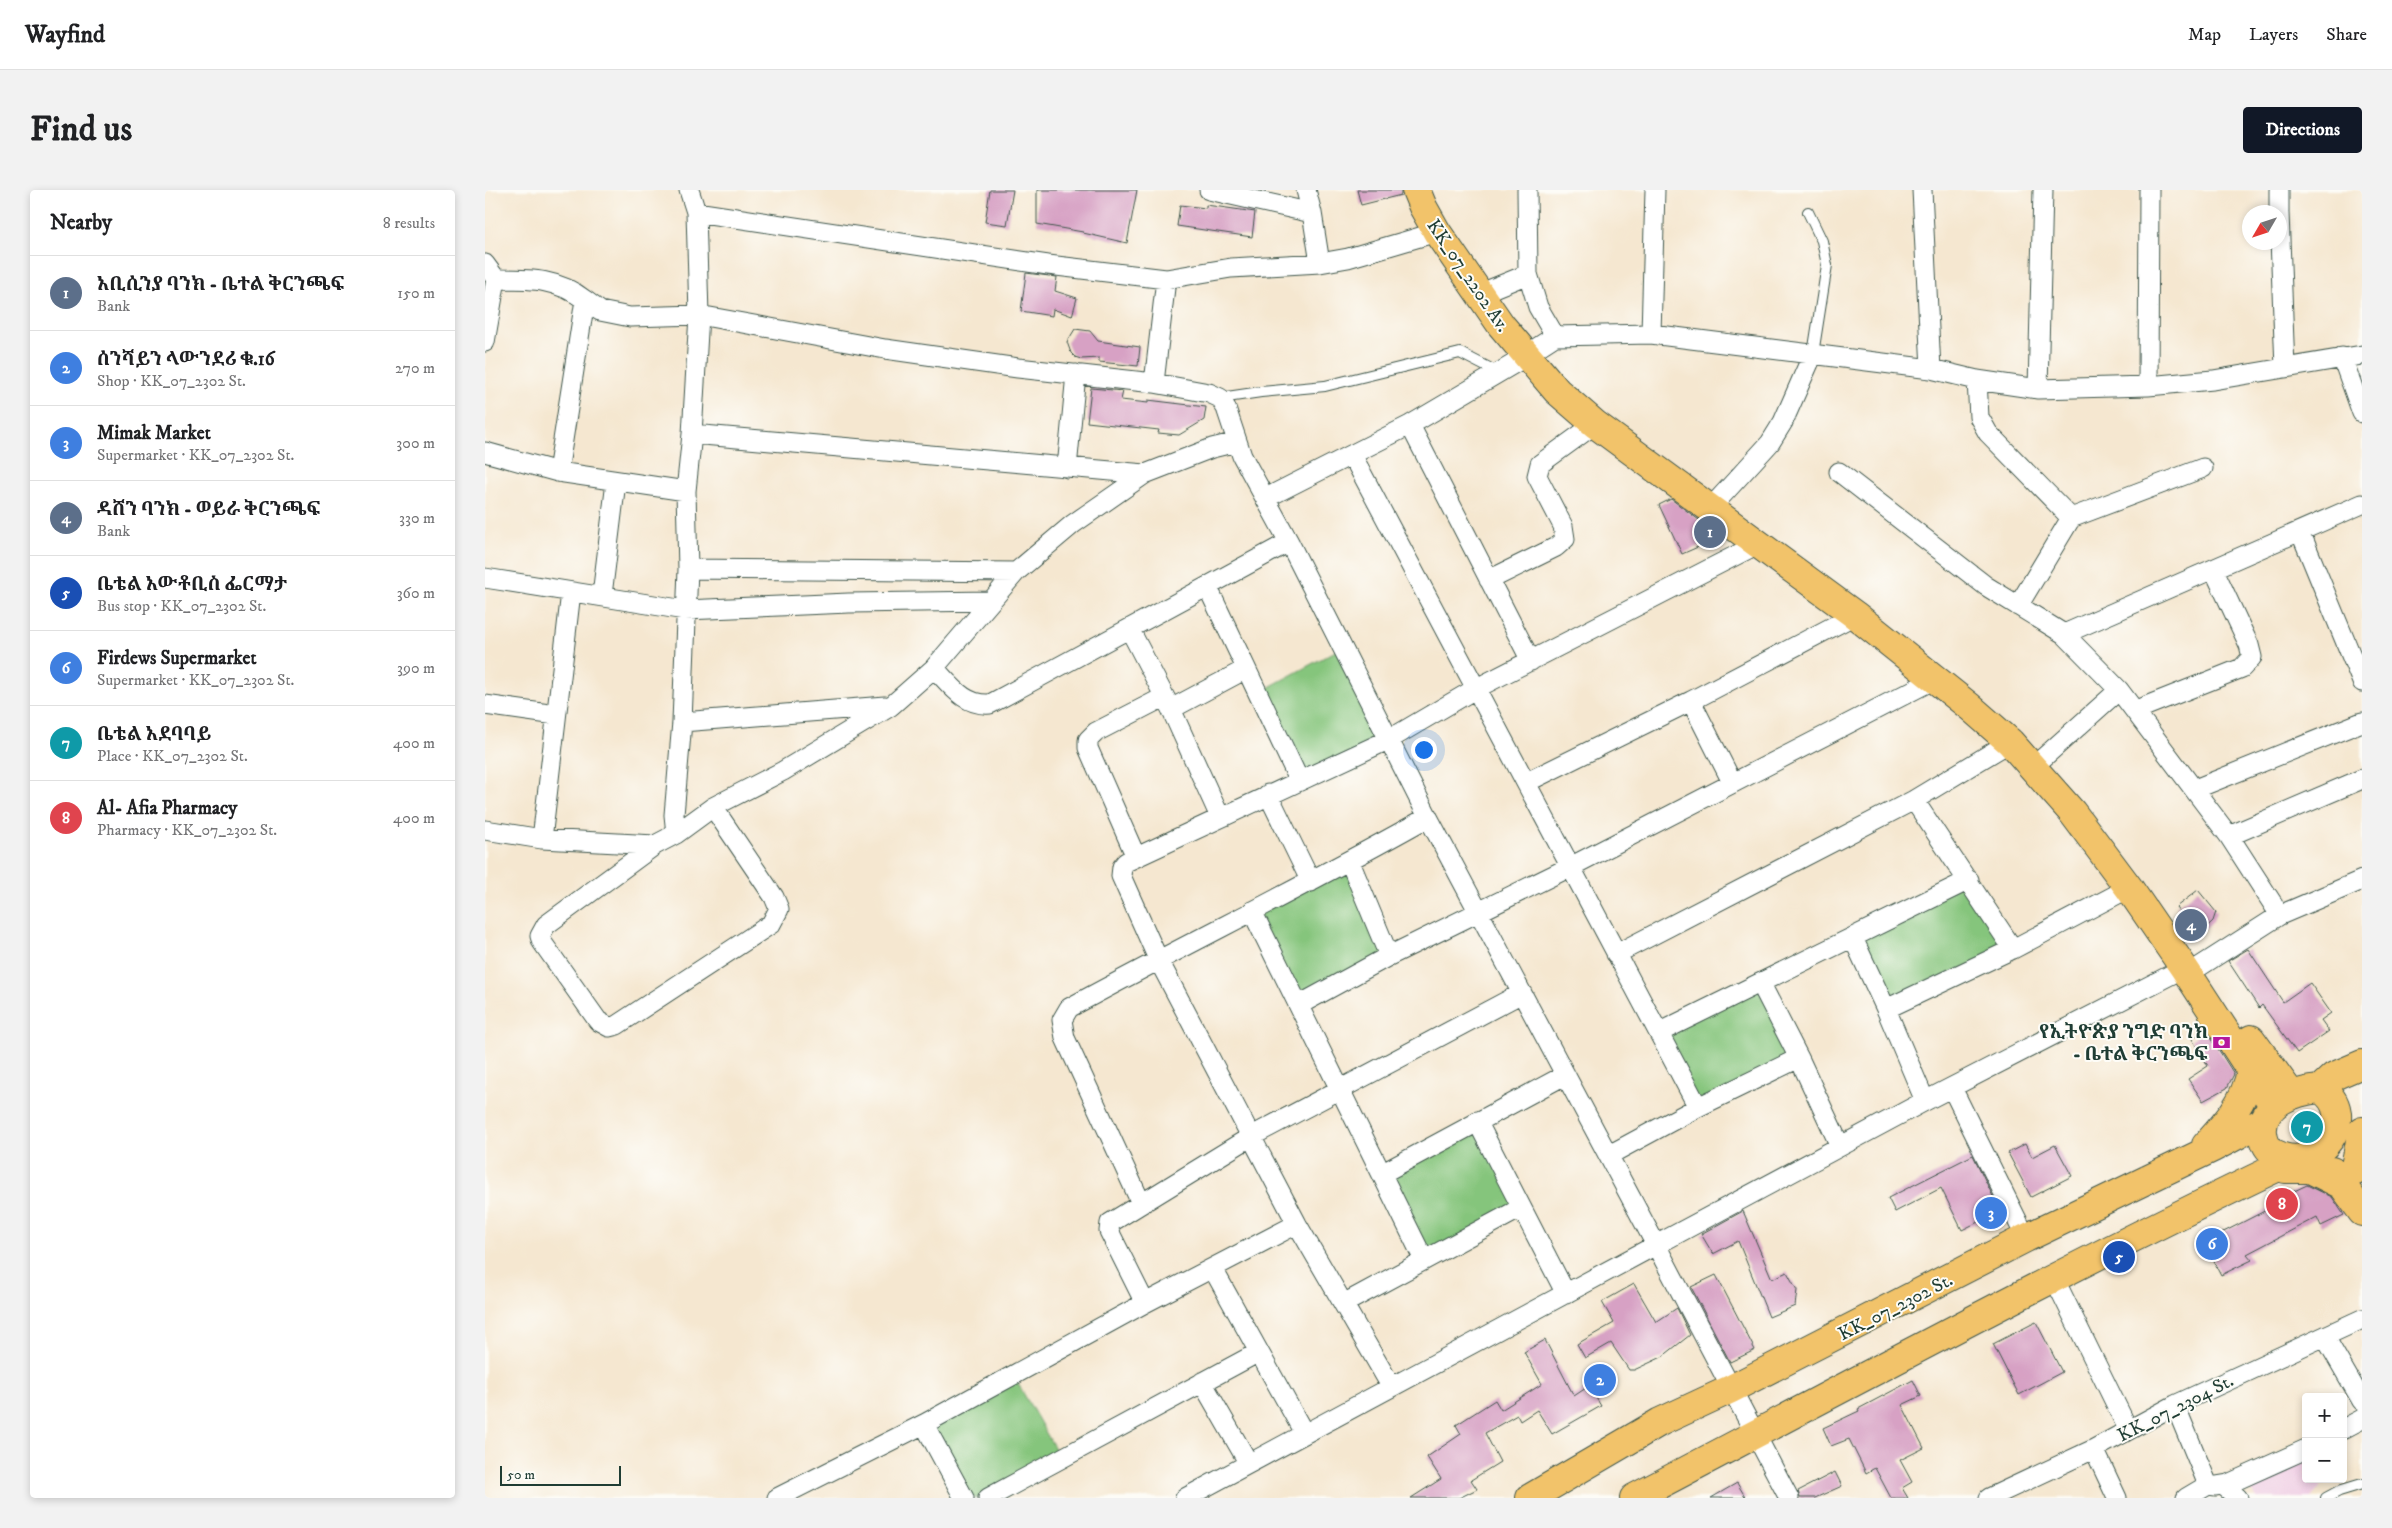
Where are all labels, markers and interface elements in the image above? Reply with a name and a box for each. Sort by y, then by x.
text: Wayfind [25,20,105,50]
text: Map [2188,24,2221,46]
text: Layers [2249,24,2298,46]
text: Share [2326,24,2367,46]
button: Directions [2243,107,2362,153]
text: Find us [30,108,132,152]
north arrow [2242,205,2287,250]
text: Nearby [50,210,112,236]
text: 8 results [383,213,435,233]
street label: KK_07_2202 Av. [1422,215,1514,337]
text: አቢሲንያ ባንክ - ቤተል ቅርንጫፍ [97,273,345,296]
text: 1 [63,283,69,303]
text: 150 m [397,283,435,303]
text: Bank [97,296,130,316]
text: ሰንሻይን ላውንደሪ ቁ.16 [97,348,275,371]
text: 2 [62,358,70,378]
text: 270 m [395,358,435,378]
text: Shop · KK_07_2302 St. [97,371,246,391]
text: Mimak Market [97,422,211,445]
text: 3 [63,433,69,453]
text: 300 m [396,433,435,453]
text: Supermarket · KK_07_2302 St. [97,445,294,465]
text: ዳሸን ባንክ - ወይራ ቅርንጫፍ [97,498,320,521]
text: 4 [61,508,71,528]
text: 330 m [399,508,435,528]
pin: 1 [1694,513,1726,551]
text: Bank [97,521,130,541]
text: ቤቴል አውቶቢስ ፌርማታ [97,573,287,596]
text: 5 [62,583,70,603]
text: 360 m [397,583,435,603]
text: Bus stop · KK_07_2302 St. [97,596,266,616]
text: Firdews Supermarket [97,647,257,670]
text: 6 [62,658,70,678]
text: 390 m [397,658,435,678]
text: Supermarket · KK_07_2302 St. [97,670,294,690]
text: ቤቴል አደባባይ [97,723,211,746]
text: 7 [62,733,70,753]
text: 400 m [393,733,435,753]
your location [1411,737,1437,763]
text: Place · KK_07_2302 St. [97,746,248,766]
text: Al- Afia Pharmacy [97,797,237,820]
text: 8 [62,808,70,828]
text: 400 m [393,808,435,828]
text: Pharmacy · KK_07_2302 St. [97,820,277,840]
pin: 4 [2175,906,2207,944]
place label: የኢትዮጵያ ንግድ ባንክ - ቤተል ቅርንጫፍ [2039,1021,2208,1066]
bank icon: የኢትዮጵያ ንግድ ባንክ - ቤተል ቅርንጫፍ [2212,1032,2232,1052]
pin: 7 [2291,1108,2323,1146]
pin: 8 [2266,1185,2298,1223]
pin: 3 [1975,1194,2007,1232]
pin: 6 [2196,1225,2228,1263]
pin: 5 [2103,1238,2135,1276]
street label: KK_07_2302 St. [1835,1269,1957,1346]
pin: 2 [1584,1361,1616,1399]
street label: KK_07_2304 St. [2114,1369,2237,1447]
map controls [2302,1393,2347,1483]
button: + [2302,1393,2347,1438]
button: − [2302,1438,2347,1483]
scale bar [500,1463,621,1486]
text: 50 m [507,1466,535,1484]

